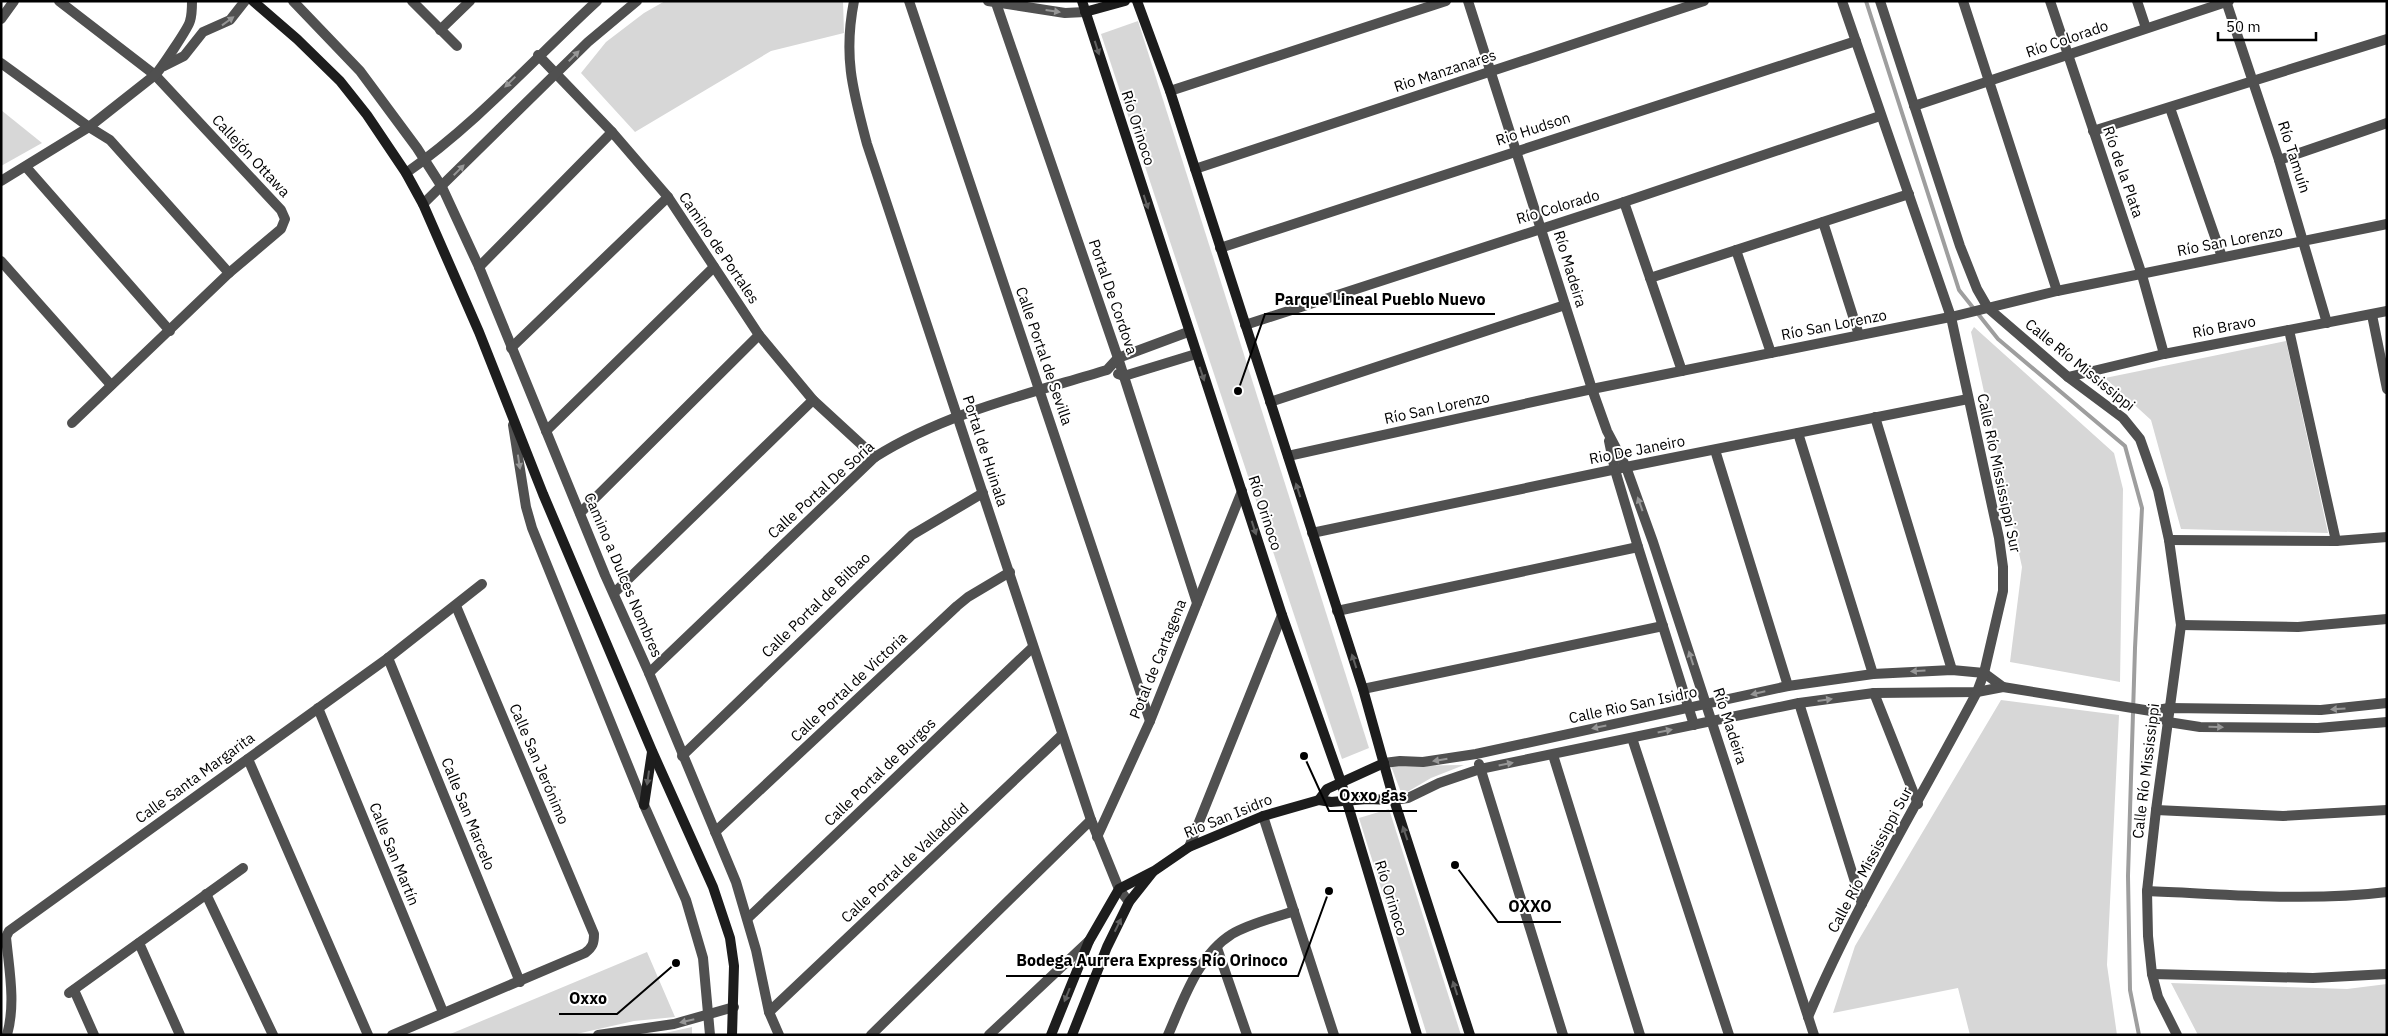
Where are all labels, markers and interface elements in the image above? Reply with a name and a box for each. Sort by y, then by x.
one-way arrow [1046,8,1062,16]
scale bar [2218,10,2316,42]
one-way arrow [221,16,235,26]
street label: Río Colorado [2023,16,2111,62]
text: 50 m [2226,17,2261,36]
one-way arrow [1094,40,1101,55]
street label: Rio Manzanares [1391,45,1498,96]
one-way arrow [568,50,580,62]
one-way arrow [505,76,517,88]
street label: Río Orinoco [1117,88,1160,168]
street label: Rio Hudson [1493,108,1573,150]
street label: Callejón Ottawa [208,110,295,201]
street label: Río Tamuín [2274,118,2315,195]
street label: Río de la Plata [2099,123,2148,220]
one-way arrow [452,165,464,177]
street label: Río Colorado [1514,185,1602,228]
street label: Camino de Portales [675,188,764,307]
one-way arrow [1143,195,1151,210]
street label: Río San Lorenzo [2175,221,2284,260]
street label: Río Madeira [1550,228,1591,310]
street label: Portal De Cordova [1085,237,1142,357]
callout: Parque Lineal Pueblo Nuevo [1265,283,1495,314]
street label: Calle Portal de Sevilla [1012,284,1077,428]
text: Parque Lineal Pueblo Nuevo [1275,289,1485,309]
street label: Río San Lorenzo [1779,305,1888,344]
street label: Río Bravo [2191,311,2257,342]
street label: Calle Río Mississippi [2021,314,2139,415]
one-way arrow [1199,366,1206,381]
street label: Río San Lorenzo [1382,387,1491,428]
street label: Calle Río Mississippi Sur [1973,391,2026,555]
street label: Portal de Huinala [959,393,1012,509]
street label: Rio De Janeiro [1587,431,1686,468]
street label: Calle Portal De Soria [763,437,878,543]
one-way arrow [515,454,523,470]
street label: Río Orinoco [1244,473,1287,553]
one-way arrow [1294,482,1302,497]
street label: Camino a Dulces Nombres [580,490,667,660]
one-way arrow [1635,496,1643,511]
one-way arrow [1250,520,1258,535]
street label: Calle Portal de Bilbao [757,548,874,662]
street label: Potal de Cartagena [1125,596,1190,721]
street label: Calle Portal de Victoria [786,628,911,746]
one-way arrow [1687,650,1695,665]
one-way arrow [1349,653,1357,668]
one-way arrow [1910,668,1926,676]
street label: Calle Rio San Isidro [1567,682,1699,727]
street label: Río Madeira [1709,685,1752,767]
one-way arrow [1750,689,1765,697]
one-way arrow [1817,695,1833,703]
street label: Calle San Jerónimo [505,701,573,827]
street label: Calle Río Mississippi [2128,702,2163,840]
one-way arrow [2330,705,2346,713]
street label: Calle Portal de Burgos [820,713,940,830]
one-way arrow [1590,724,1606,732]
one-way arrow [2208,724,2224,732]
one-way arrow [1658,727,1673,735]
street label: Calle Santa Margarita [131,728,258,827]
street label: Calle San Marcelo [437,755,500,873]
one-way arrow [1431,756,1447,764]
one-way arrow [1499,760,1514,768]
one-way arrow [644,770,652,786]
callout: Oxxo gas [1329,780,1417,811]
street label: Calle Río Mississippi Sur [1823,783,1916,936]
text: Oxxo gas [1339,785,1407,805]
street label: Rio San Isidro [1181,789,1275,842]
street label: Calle Portal de Valladolid [837,798,972,927]
street label: Calle San Martín [365,800,424,908]
one-way arrow [1401,826,1409,841]
street label: Río Orinoco [1371,858,1412,938]
callout: OXXO [1498,891,1561,922]
text: OXXO [1508,896,1552,916]
one-way arrow [1114,918,1122,933]
callout: Bodega Aurrera Express Río Orinoco [1006,945,1298,976]
text: Bodega Aurrera Express Río Orinoco [1016,950,1288,970]
one-way arrow [1450,981,1458,996]
callout: Oxxo [559,983,617,1014]
text: Oxxo [569,988,607,1008]
one-way arrow [1063,988,1070,1003]
one-way arrow [679,1017,695,1025]

